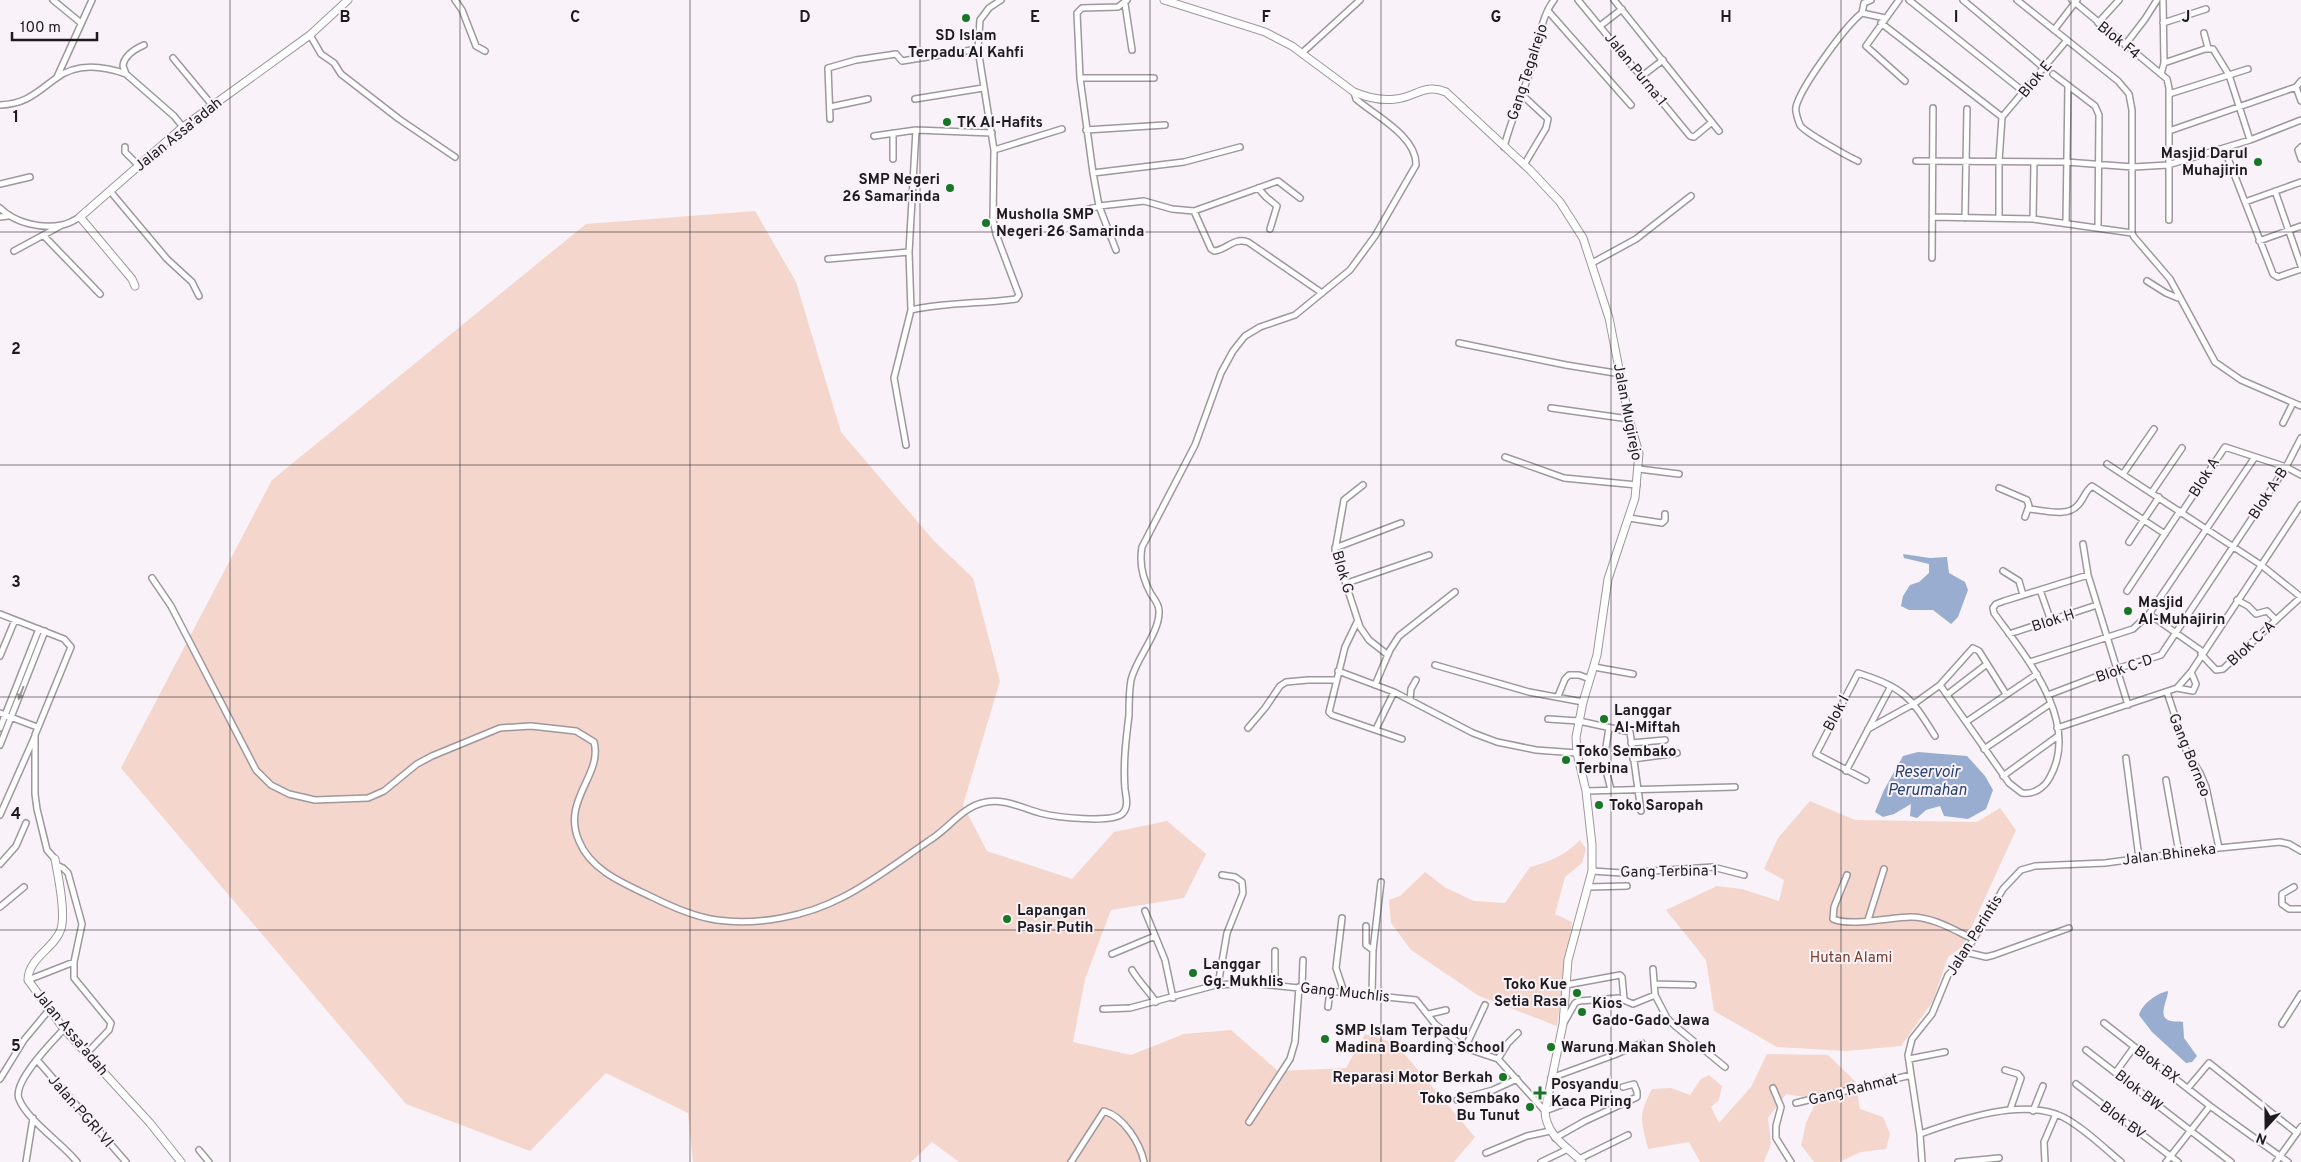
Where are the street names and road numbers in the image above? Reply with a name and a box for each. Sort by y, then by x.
street label: Blok F4 [2093,18,2143,64]
street label: Gang Tegalrejo [1504,22,1553,123]
street label: Jalan Purna 1 [1599,29,1670,111]
street label: Blok E [2015,58,2057,102]
street label: Jalan Assa'adah [131,94,227,176]
street label: Jalan Mugirejo [1608,362,1645,462]
street label: Blok A [2186,454,2225,501]
street label: Blok A-B [2245,464,2293,524]
street label: Blok G [1326,549,1357,596]
street label: Blok H [2030,606,2077,637]
street label: Blok C-A [2224,617,2280,671]
street label: Blok C-D [2093,651,2156,688]
street label: Blok I [1820,693,1855,735]
street label: Gang Borneo [2163,711,2214,800]
street label: Jalan Bhineka [2121,840,2217,871]
street label: Gang Terbina 1 [1620,862,1718,883]
street label: Jalan Perintis [1943,892,2008,980]
street label: Gang Muchlis [1299,979,1391,1008]
street label: Jalan Assa'adah [28,986,112,1080]
street label: Blok BX [2130,1042,2183,1088]
street label: Blok BW [2110,1066,2166,1116]
street label: Gang Rahmat [1807,1070,1900,1111]
street label: Jalan PGRI VI [43,1071,117,1152]
street label: Blok BV [2095,1098,2149,1145]

